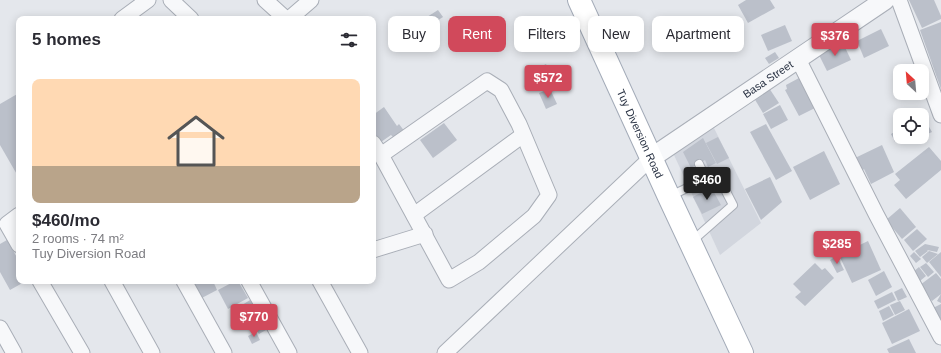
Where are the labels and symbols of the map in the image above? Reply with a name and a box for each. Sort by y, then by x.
pin: $376 [811,23,859,57]
street label: Basa Street [741,58,795,100]
north arrow [893,64,929,100]
pin: $572 [524,65,572,99]
street label: Tuy Diversion Road [615,87,666,180]
pin: $460 [683,167,731,201]
pin: $285 [813,231,861,265]
pin: $770 [230,304,278,338]

